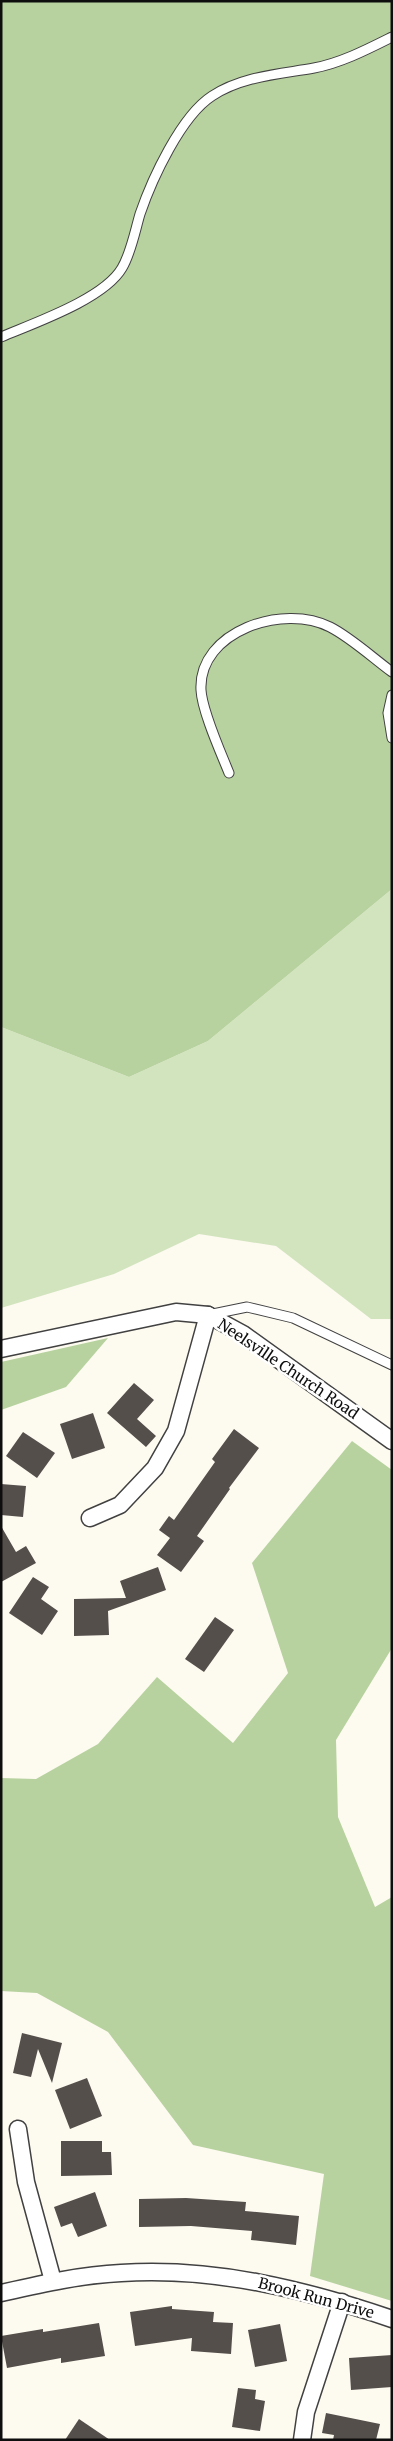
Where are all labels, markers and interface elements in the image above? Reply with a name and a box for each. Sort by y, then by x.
street label: Neelsville Church Road [214,1314,362,1423]
street label: Brook Run Drive [256,2273,376,2322]

